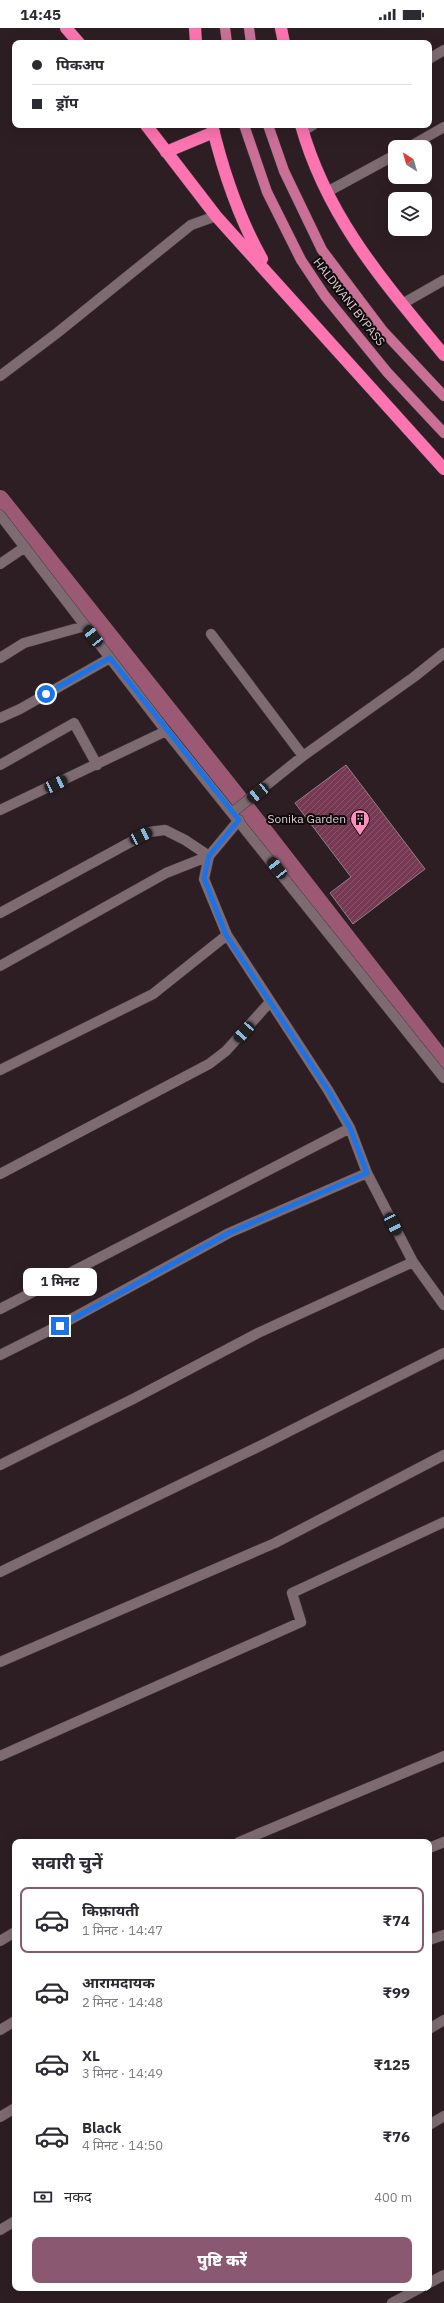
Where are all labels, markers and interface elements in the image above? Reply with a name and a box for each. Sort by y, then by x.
text: 14:45 [20,5,61,24]
text: पिकअप [56,55,104,74]
text: ड्रॉप [56,93,78,112]
north arrow [388,140,432,184]
map controls [388,140,432,236]
button: layers [388,192,432,236]
street label: HALDWANI BYPASS [310,255,388,349]
car [81,623,105,649]
route start [37,685,55,703]
car [43,773,69,795]
car [245,781,271,805]
building icon: Sonika Garden [349,808,371,836]
place label: Sonika Garden [268,811,346,826]
car [128,825,154,847]
car [265,855,289,881]
car [232,1019,256,1045]
car [382,1211,404,1237]
callout: 1 मिनट [23,1268,97,1296]
text: 1 मिनट [41,1273,79,1290]
route end [51,1317,69,1335]
text: सवारी चुनें [32,1851,102,1874]
text: किफ़ायती [82,1901,139,1920]
icon: car [34,1902,70,1938]
text: ₹74 [383,1911,410,1930]
text: 1 मिनट · 14:47 [82,1922,163,1939]
text: आरामदायक [82,1973,155,1992]
icon: car [34,1974,70,2010]
text: ₹99 [383,1983,410,2002]
text: 2 मिनट · 14:48 [82,1994,163,2011]
icon: car [34,2046,70,2082]
text: XL [82,2046,100,2065]
text: ₹125 [374,2055,410,2074]
text: 3 मिनट · 14:49 [82,2065,163,2082]
icon: car [34,2118,70,2154]
text: Black [82,2118,122,2137]
text: ₹76 [383,2127,410,2146]
text: 4 मिनट · 14:50 [82,2137,163,2154]
icon: cash [32,2186,54,2208]
text: नकद [64,2187,92,2206]
text: 400 m [374,2189,412,2206]
button: पुष्टि करें [32,2237,412,2283]

